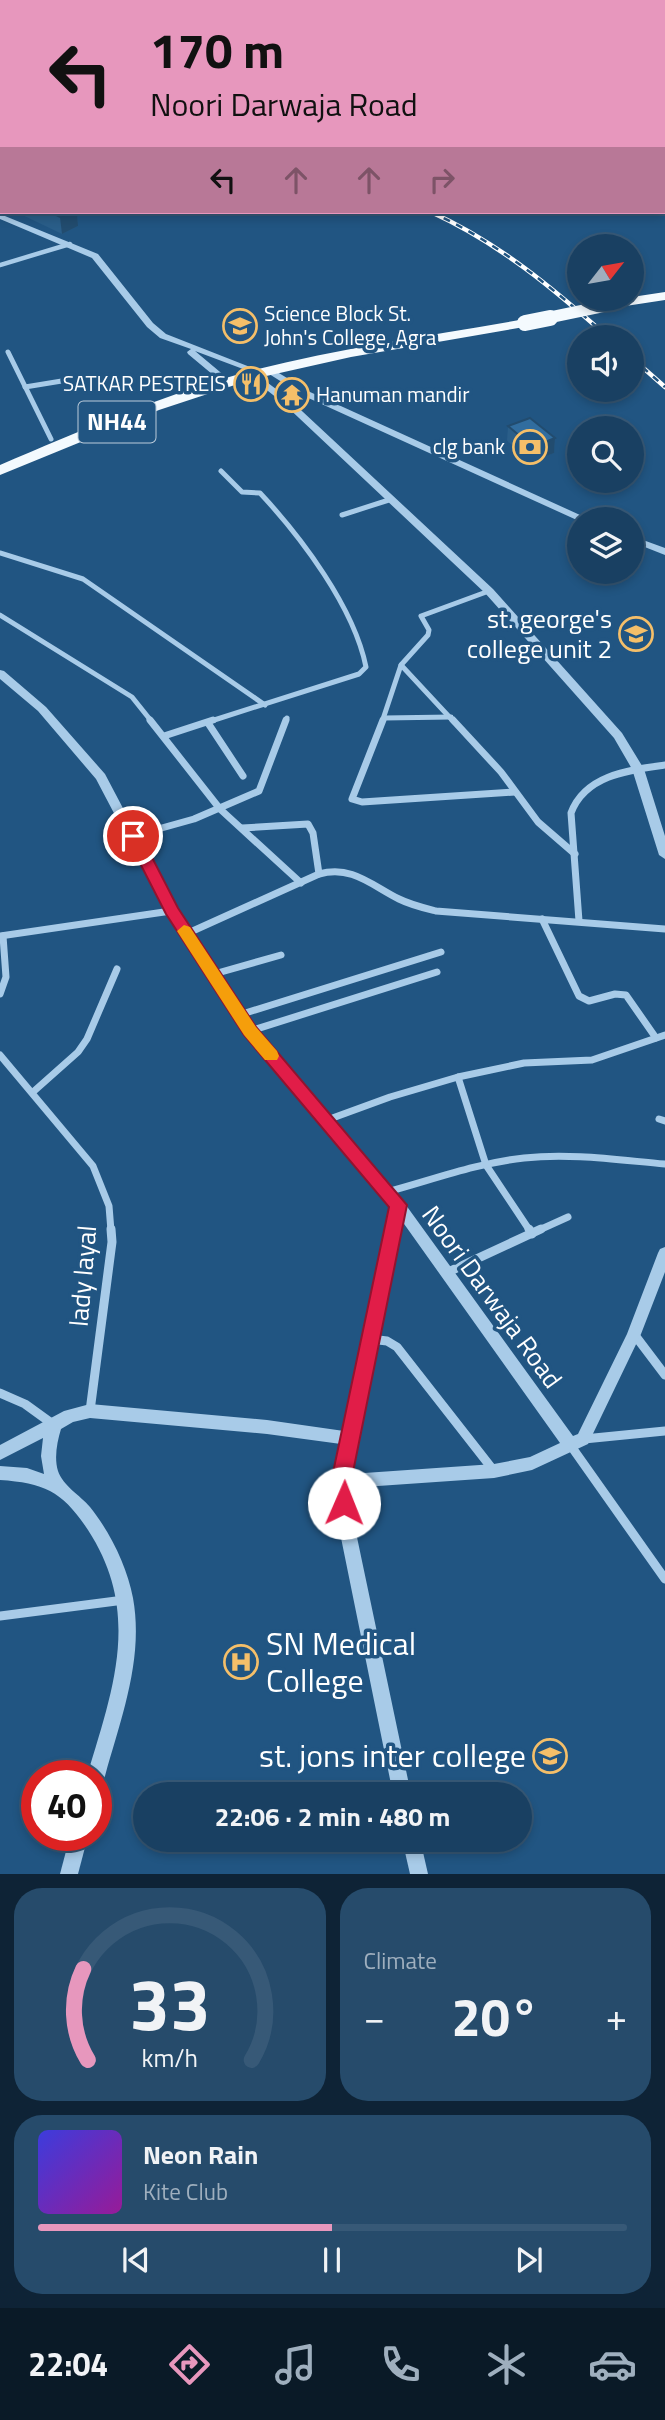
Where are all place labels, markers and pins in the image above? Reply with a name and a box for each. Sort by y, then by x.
place label: Science Block St. John's College, Agra [264,297,437,353]
school or university icon: Science Block St. John's College, Agra [221,307,259,345]
restaurant icon: SATKAR PESTREIS [232,365,270,403]
place label: SATKAR PESTREIS [63,367,226,399]
temple icon: Hanuman mandir [273,376,311,414]
place label: Hanuman mandir [316,378,469,410]
bank icon: clg bank [511,428,549,466]
place label: clg bank [433,430,505,462]
place label: st. george's college unit 2 [467,599,612,668]
school or university icon: st. george's college unit 2 [617,615,655,653]
pin [103,806,163,866]
place label: SN Medical College [266,1619,416,1704]
hospital icon: SN Medical College [222,1643,260,1681]
place label: st. jons inter college [259,1731,526,1779]
school or university icon: st. jons inter college [531,1737,569,1775]

